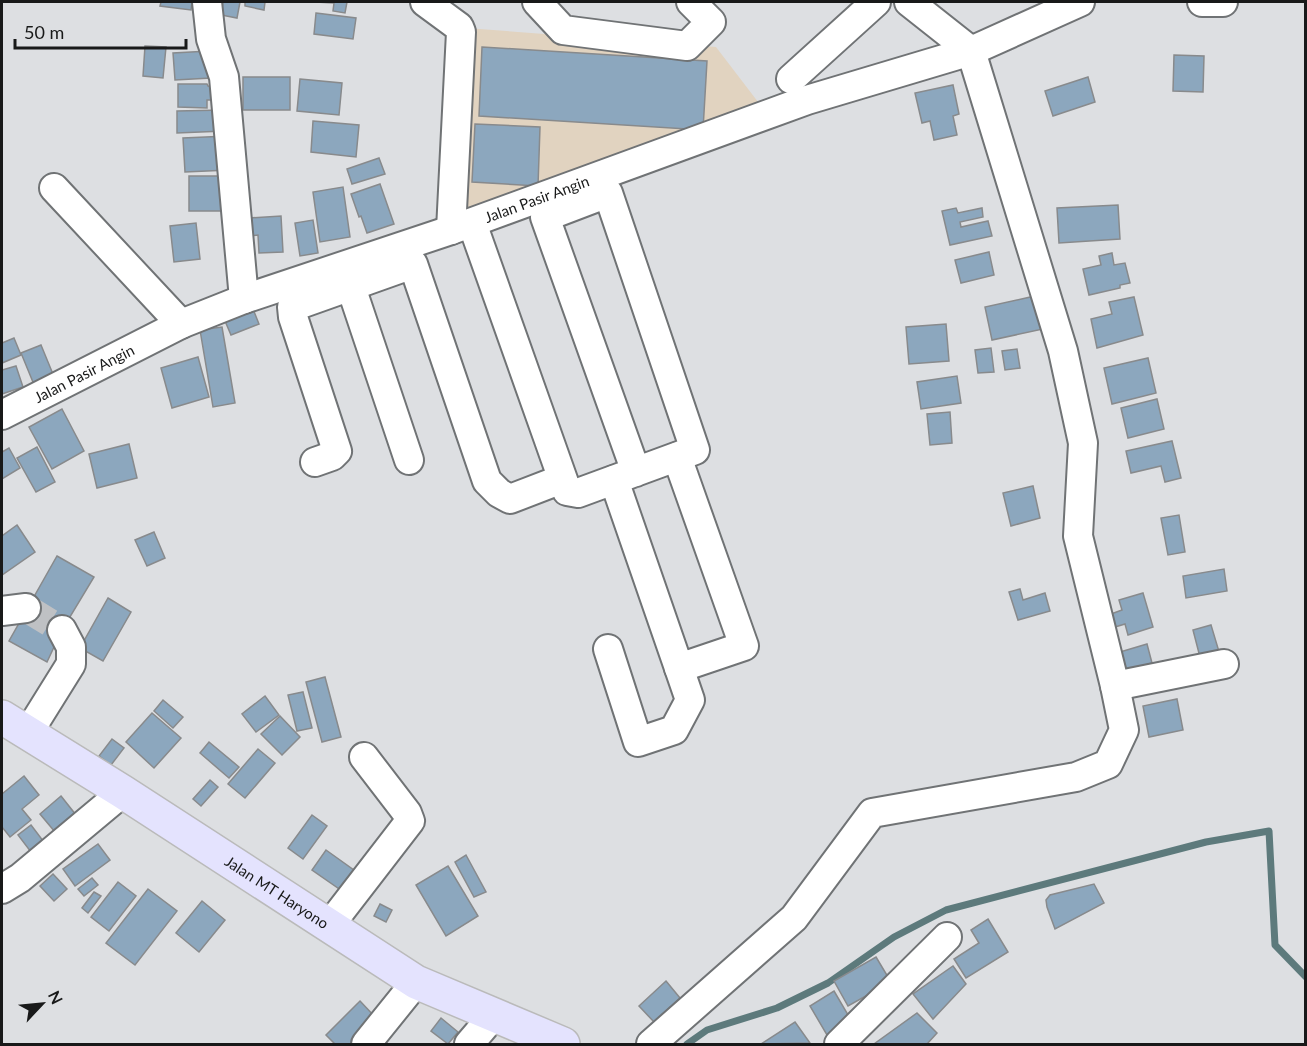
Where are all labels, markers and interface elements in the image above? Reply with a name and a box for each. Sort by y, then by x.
scale bar [15,12,186,50]
text: 50 m [24,21,64,43]
street label: Jalan Pasir Angin [482,171,591,226]
street label: Jalan Pasir Angin [31,340,137,406]
street label: Jalan MT Haryono [222,852,332,932]
north arrow [12,974,72,1034]
text: N [45,988,67,1007]

